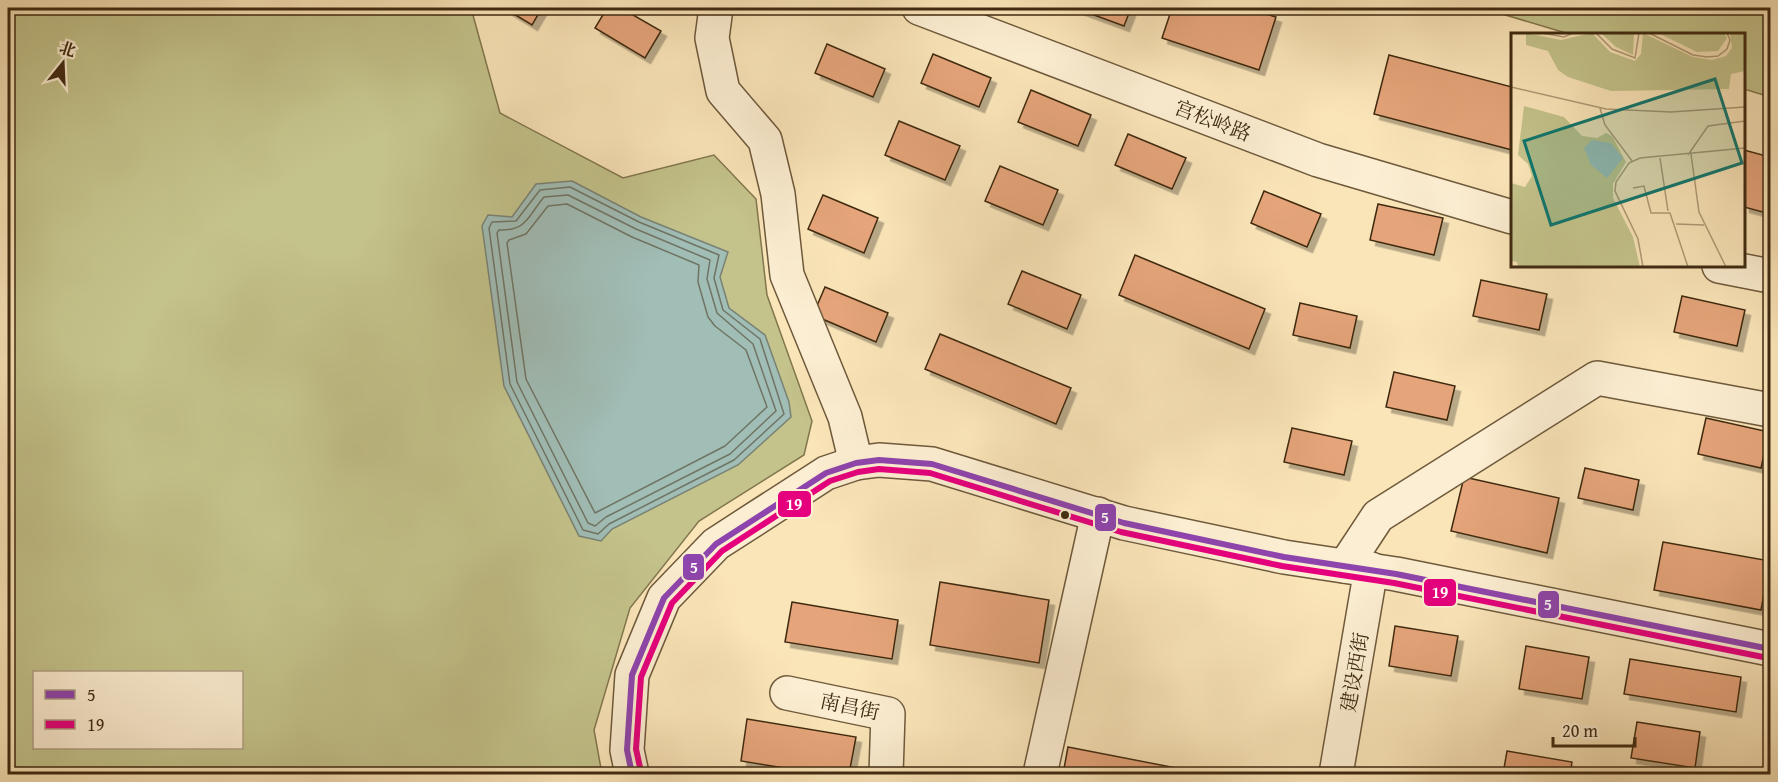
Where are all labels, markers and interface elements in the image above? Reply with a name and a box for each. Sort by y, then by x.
north arrow [33,33,93,93]
inset map [1511,33,1745,267]
text: 北 [56,35,79,63]
street label: 宫松岭路 [1170,92,1256,148]
line badge: 19 [777,490,812,518]
text: 19 [786,492,802,516]
line badge: 5 [1094,503,1117,532]
text: 5 [1101,505,1109,529]
unlabelled marker [1059,509,1071,521]
line badge: 5 [682,553,705,581]
text: 5 [690,555,698,579]
line badge: 19 [1423,578,1457,607]
text: 19 [1432,580,1448,604]
line badge: 5 [1537,590,1560,619]
text: 5 [1544,592,1552,616]
street label: 建设西街 [1333,630,1375,714]
legend [33,671,243,749]
text: 5 [87,681,96,708]
street label: 南昌街 [818,686,882,726]
scale bar [1553,710,1636,748]
text: 19 [87,711,104,738]
text: 20 m [1562,717,1598,744]

